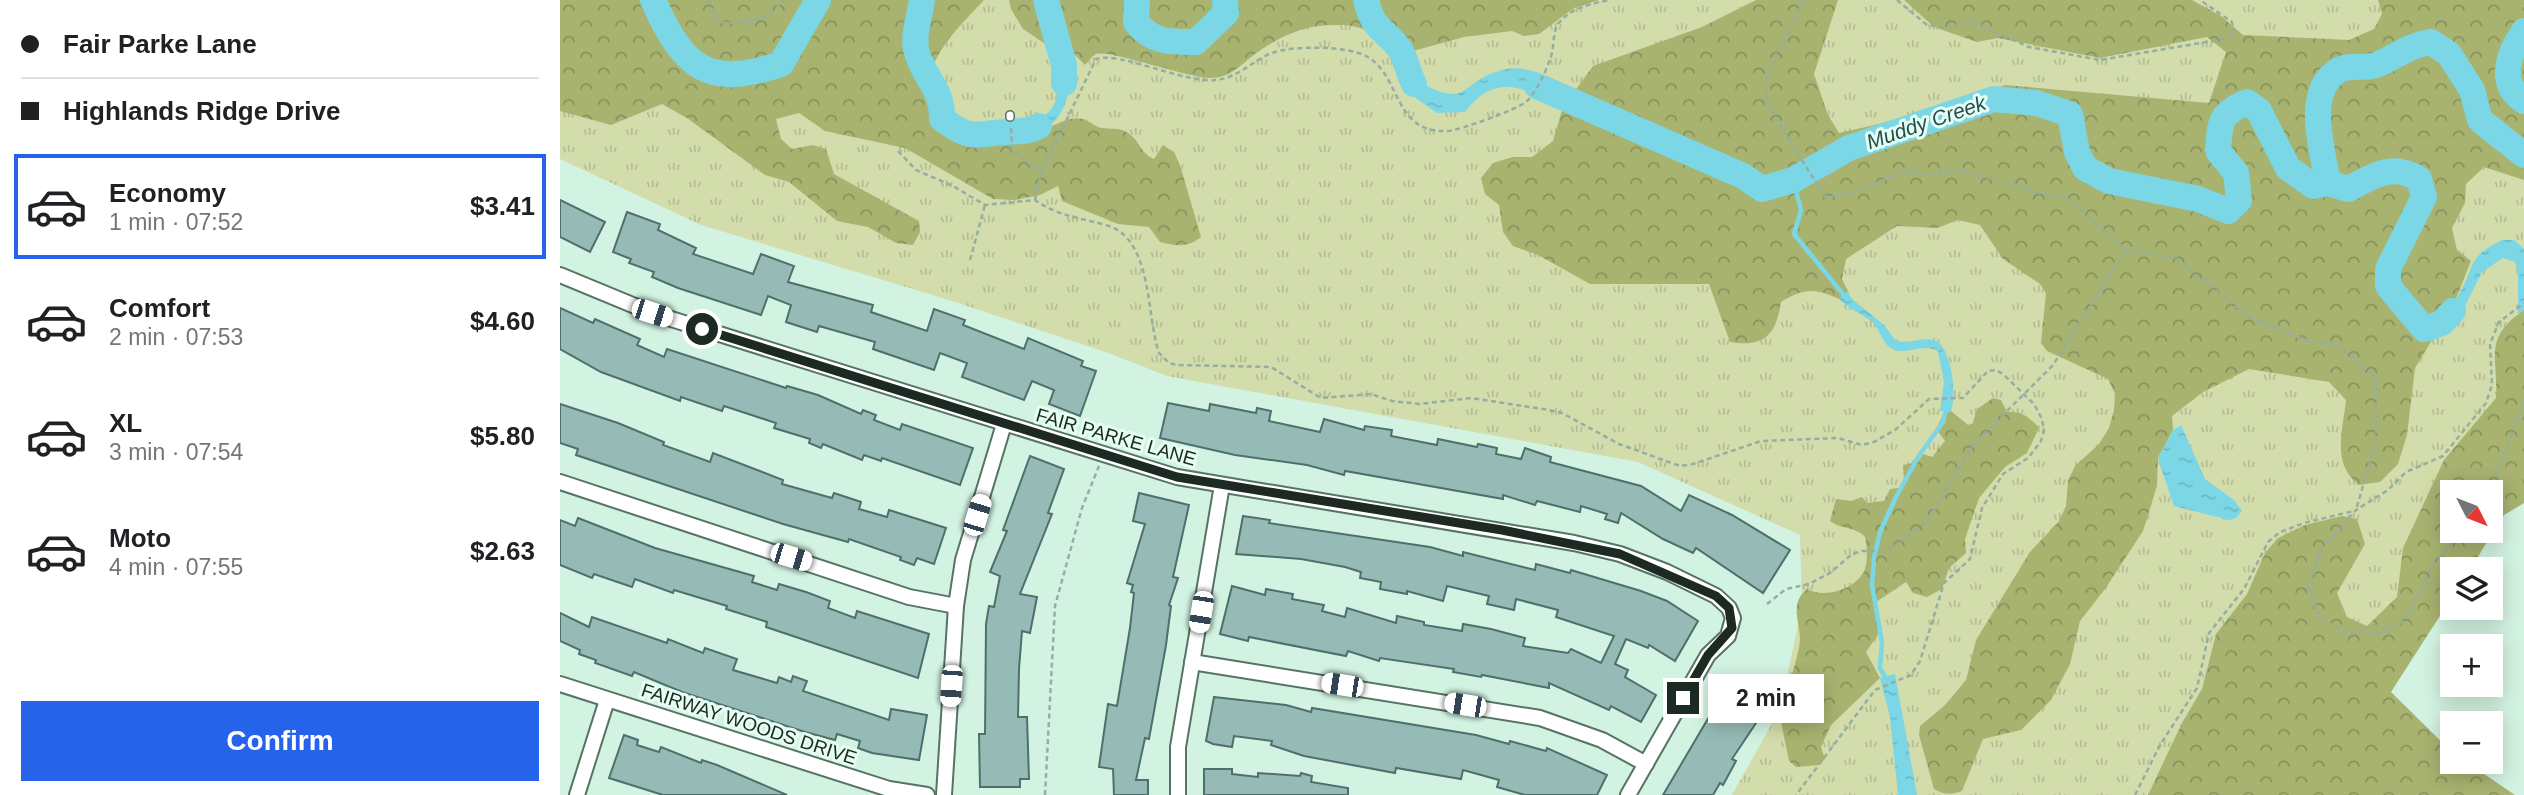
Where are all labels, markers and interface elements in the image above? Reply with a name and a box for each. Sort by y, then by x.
text: Fair Parke Lane [63,29,257,59]
water label: Muddy Creek [1863,90,1990,153]
text: Highlands Ridge Drive [63,96,340,126]
icon: car [25,175,88,238]
text: Economy [109,178,226,208]
text: $3.41 [470,191,535,221]
text: 1 min · 07:52 [109,209,243,235]
icon: car [25,290,88,353]
text: Comfort [109,293,210,323]
car [629,297,676,329]
text: $4.60 [470,306,535,336]
route start [686,313,718,345]
text: 2 min · 07:53 [109,324,243,350]
street label: FAIR PARKE LANE [1034,404,1198,470]
icon: car [25,405,88,468]
text: XL [109,408,142,438]
text: $5.80 [470,421,535,451]
text: 3 min · 07:54 [109,439,243,465]
north arrow [2440,480,2502,542]
map controls [2440,480,2503,774]
car [961,492,994,538]
icon: car [25,520,88,583]
text: Moto [109,523,171,553]
text: $2.63 [470,536,535,566]
car [768,541,815,573]
text: 4 min · 07:55 [109,554,243,580]
button: layers [2440,557,2503,620]
car [1188,590,1215,634]
button: + [2440,634,2503,697]
car [940,664,963,708]
car [1320,671,1365,699]
callout: 2 min [1708,674,1823,722]
street label: FAIRWAY WOODS DRIVE [639,679,859,769]
route end [1667,682,1699,714]
text: 2 min [1736,685,1796,711]
car [1443,691,1488,719]
button: Confirm [21,701,539,781]
button: − [2440,711,2503,774]

